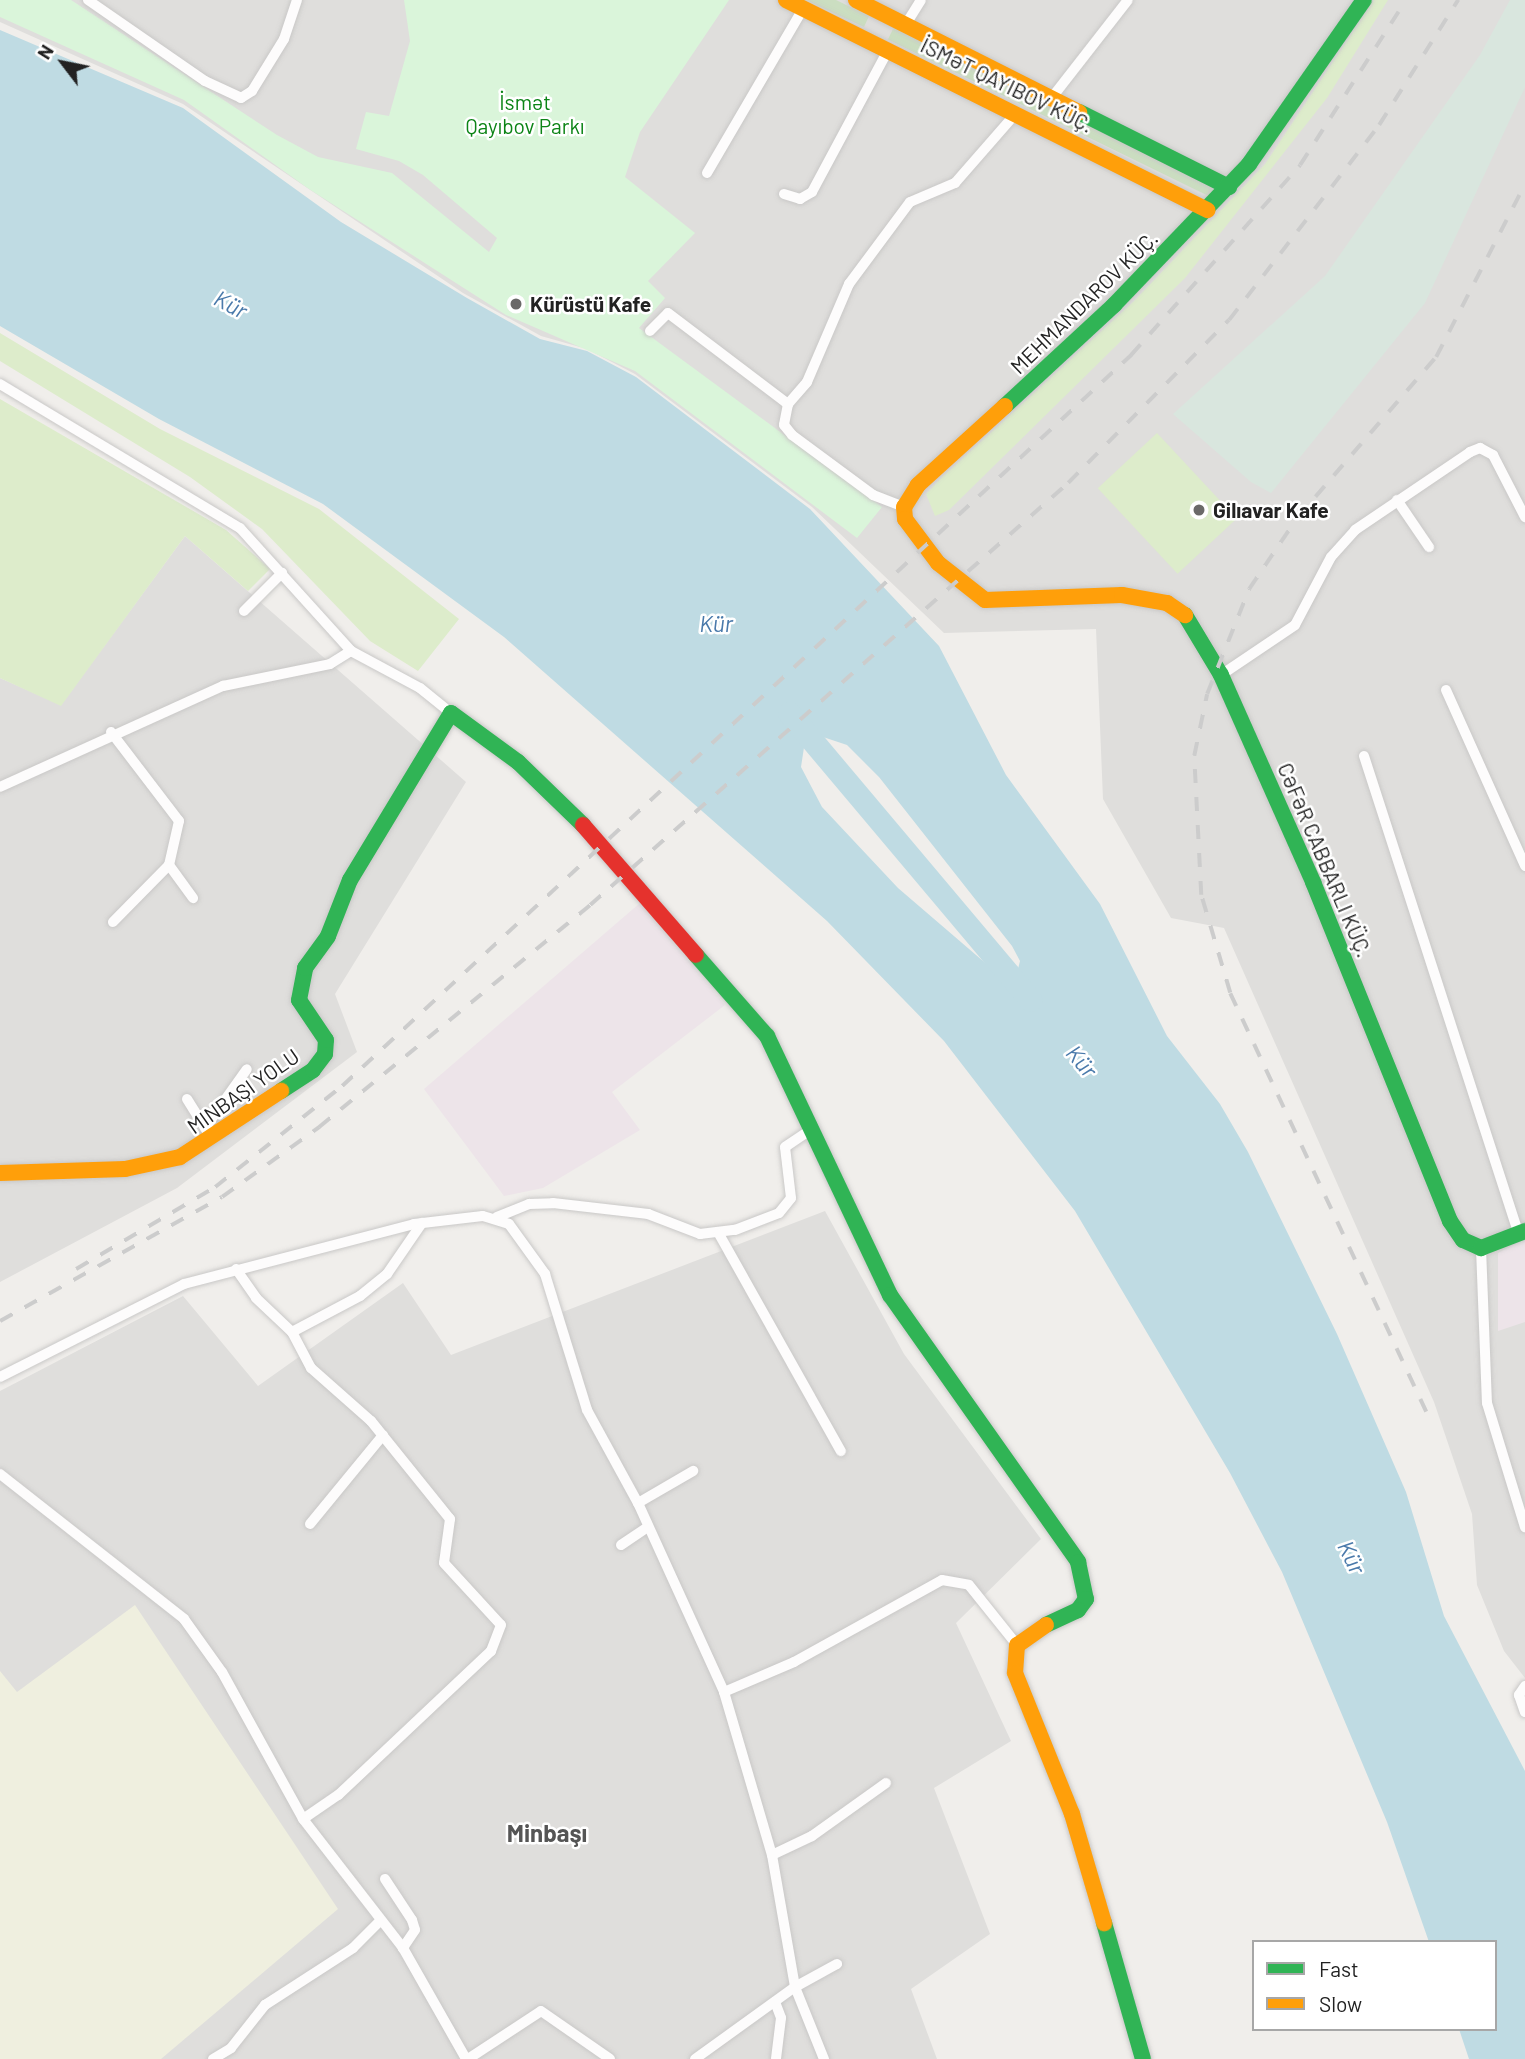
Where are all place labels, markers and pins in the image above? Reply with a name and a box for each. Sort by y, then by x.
place label: Kürüstü Kafe [530,291,651,317]
marker: Kürüstü Kafe [508,296,524,312]
place label: Gilıavar Kafe [1213,497,1329,523]
marker: Gilıavar Kafe [1191,502,1207,518]

